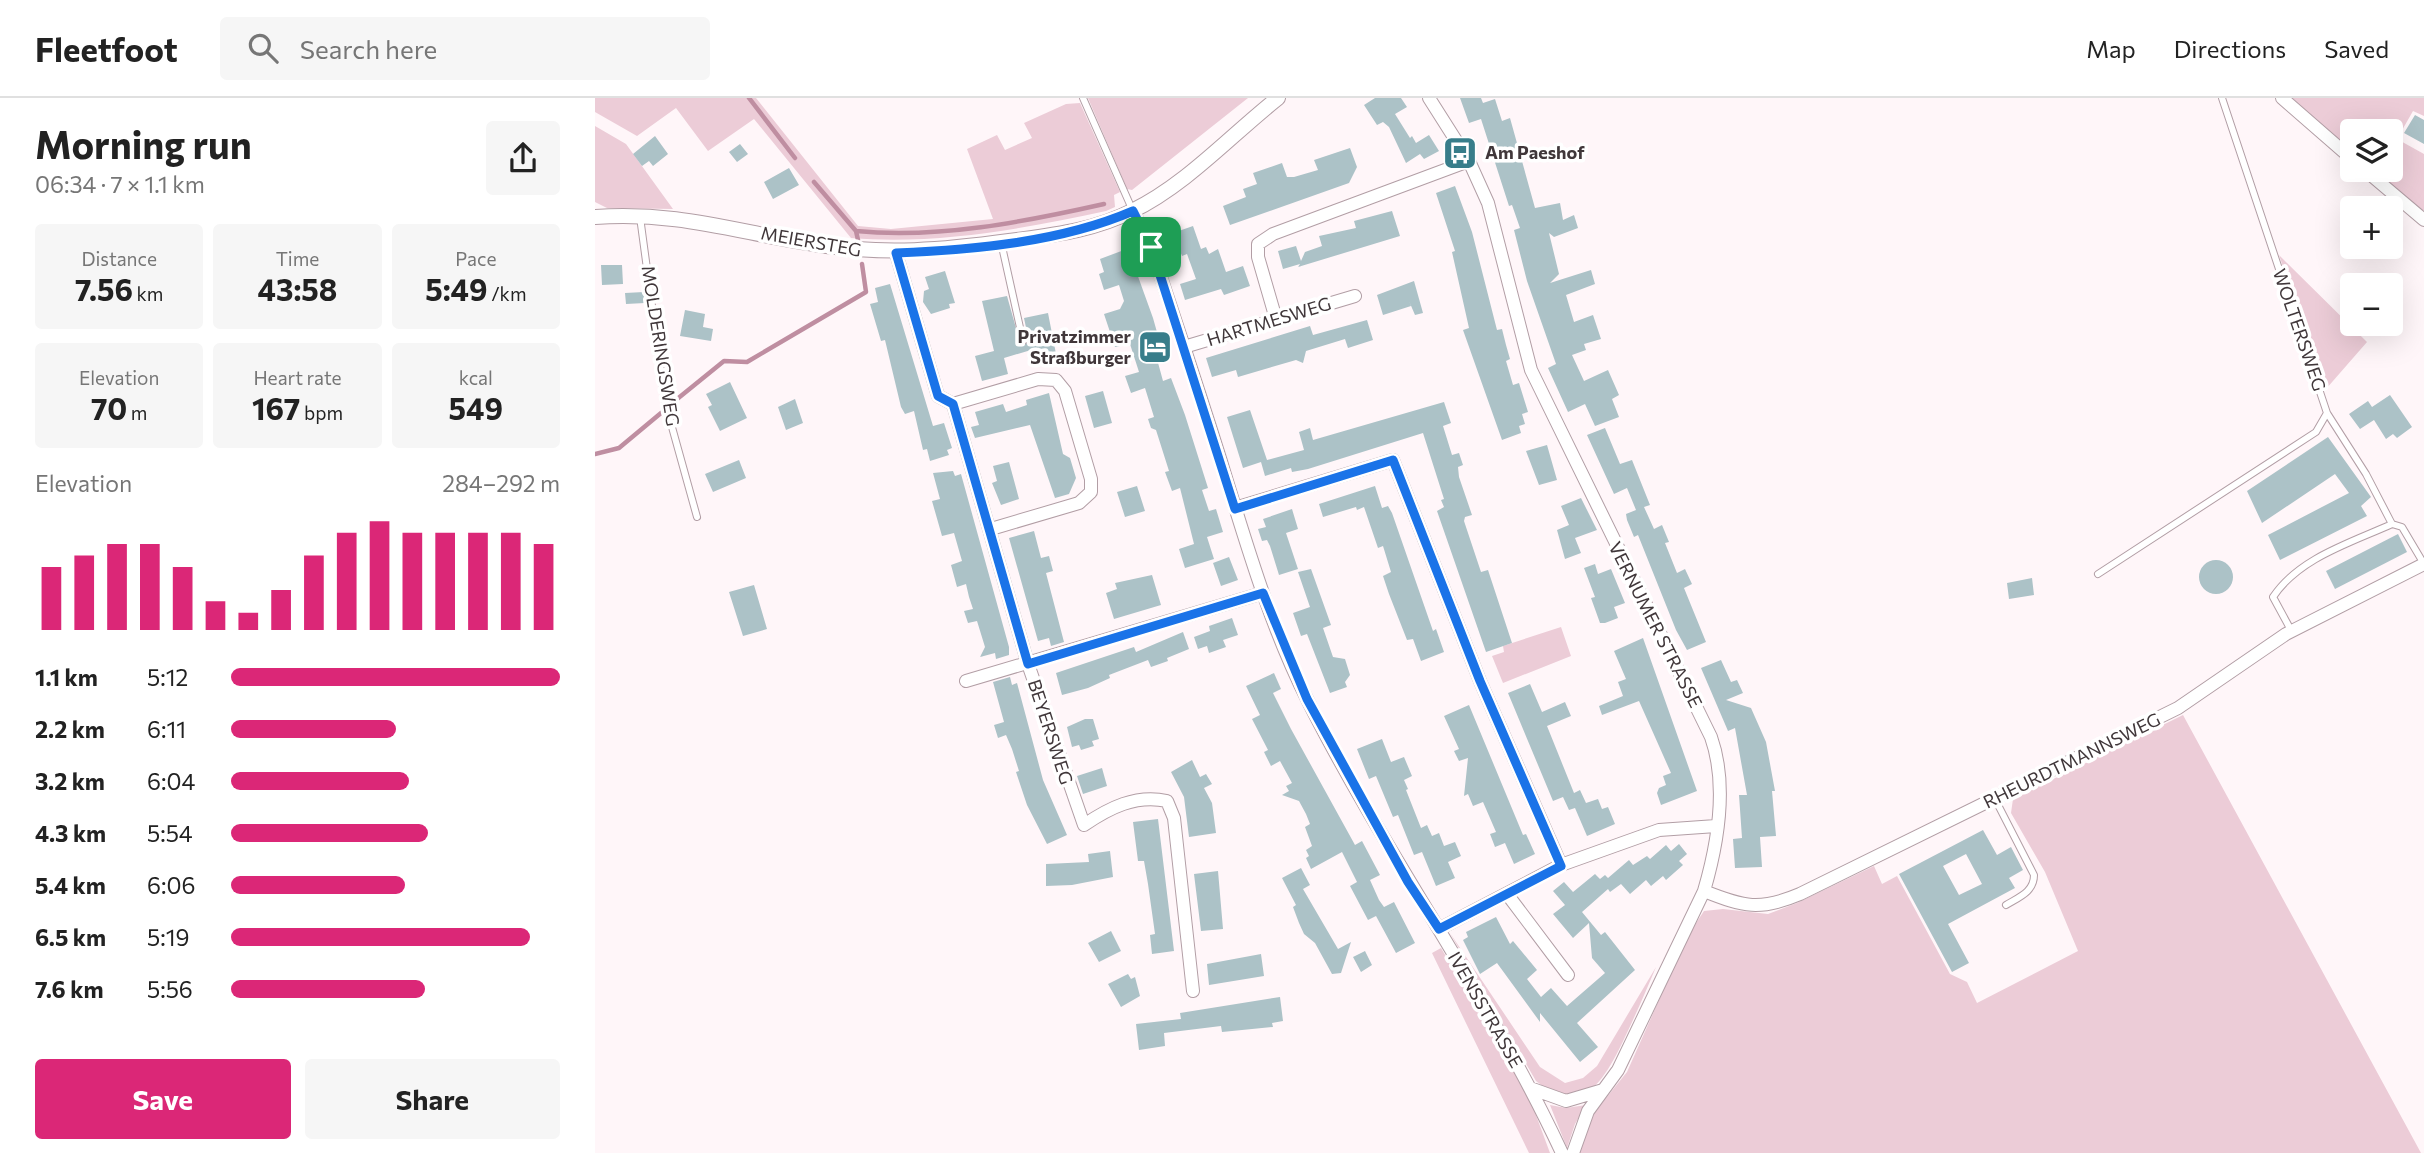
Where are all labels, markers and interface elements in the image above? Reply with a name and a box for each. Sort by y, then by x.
search box [220,17,710,80]
text: Fleetfoot [35,28,178,69]
icon: search [244,29,282,67]
text: Search here [300,33,437,64]
text: Map [2086,34,2136,63]
text: Directions [2174,34,2286,63]
text: Saved [2324,34,2389,63]
map controls [2340,119,2403,336]
button: layers [2340,119,2403,182]
text: Morning run [35,120,252,167]
button: share [486,121,560,195]
bus stop icon: Am Paeshof [1441,134,1479,172]
place label: Am Paeshof [1485,141,1585,163]
text: 06:34 · 7 × 1.1 km [35,170,205,198]
button: + [2340,196,2403,259]
pin [1121,217,1181,277]
street label: MEIERSTEG [759,221,863,261]
icon: arrive [1132,228,1170,266]
text: Distance [81,247,157,270]
text: Time [276,247,319,270]
text: Pace [455,247,496,270]
street label: MOLDERINGSWEG [637,264,685,428]
street label: WOLTERSWEG [2269,266,2331,394]
text: 7.56 [75,270,133,307]
text: 43:58 [258,270,337,307]
text: 5:49 [425,270,488,307]
button: − [2340,273,2403,336]
text: km [133,282,163,305]
text: /km [488,282,526,305]
street label: HARTMESWEG [1204,292,1334,350]
place label: Privatzimmer Straßburger [1018,325,1132,368]
hotel icon: Privatzimmer Straßburger [1136,328,1174,366]
text: Elevation [79,366,159,389]
text: Heart rate [253,366,342,389]
text: kcal [459,366,493,389]
text: 70 [91,389,127,426]
text: 167 [252,389,300,426]
text: 549 [449,389,503,426]
text: m [127,401,147,424]
text: bpm [300,401,343,424]
text: Elevation [35,469,132,497]
text: 284–292 m [442,469,560,497]
street label: VERNUMER STRASSE [1605,538,1707,711]
text: 1.1 km [35,663,98,691]
text: 5:12 [147,663,188,691]
street label: BEYERSWEG [1024,676,1078,787]
street label: RHEURDTMANNSWEG [1979,708,2164,813]
text: 2.2 km [35,715,105,743]
text: 6:11 [147,715,186,743]
text: 3.2 km [35,767,105,795]
text: 6:04 [147,767,195,795]
text: 4.3 km [35,819,106,847]
text: 5:54 [147,819,193,847]
text: 5.4 km [35,871,106,899]
text: 6:06 [147,871,195,899]
text: 6.5 km [35,923,106,951]
text: 5:19 [147,923,189,951]
street label: IVENSSTRASSE [1444,948,1528,1071]
text: 7.6 km [35,975,103,1003]
text: 5:56 [147,975,193,1003]
button: Save [35,1059,291,1139]
button: Share [305,1059,560,1139]

